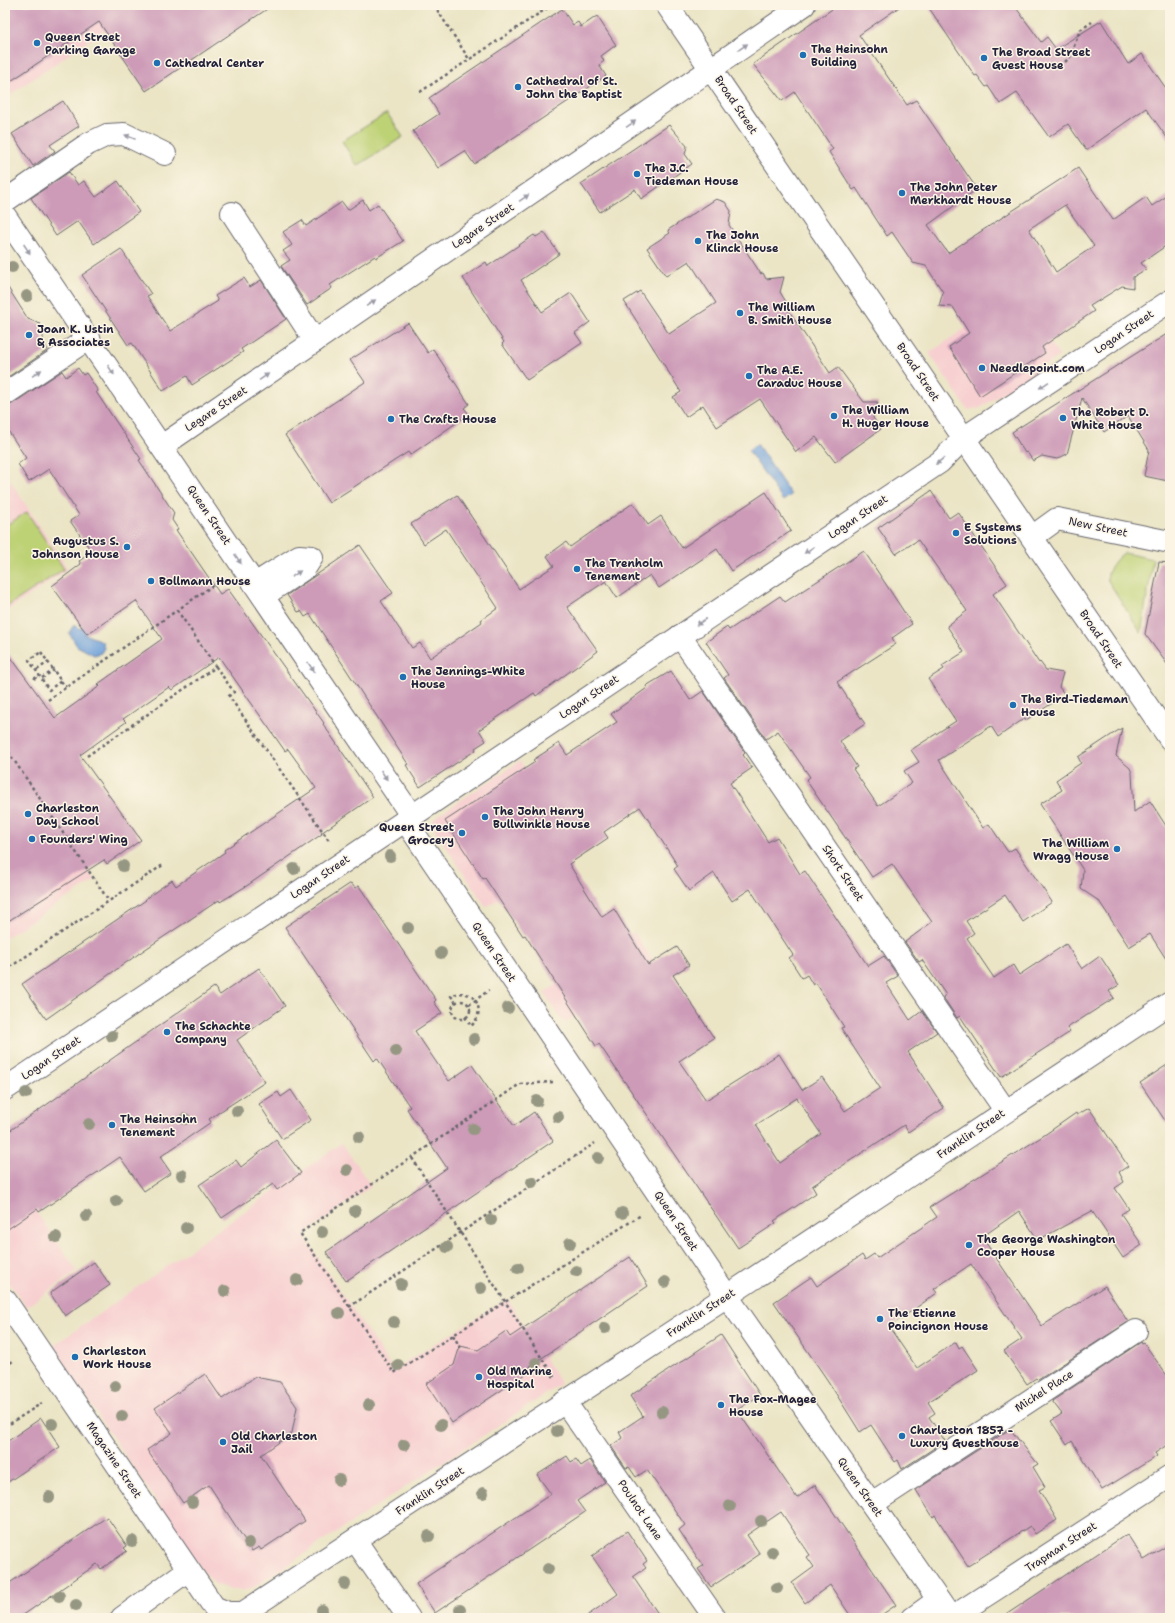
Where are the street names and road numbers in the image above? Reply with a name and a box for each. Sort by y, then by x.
street label: Broad Street [711,73,761,137]
street label: Legare Street [449,199,517,252]
street label: Logan Street [1091,306,1157,357]
street label: Broad Street [893,340,943,404]
street label: Legare Street [182,382,250,435]
street label: Queen Street [183,482,235,548]
street label: Logan Street [825,491,891,542]
street label: New Street [1067,513,1129,541]
street label: Broad Street [1076,607,1126,671]
street label: Logan Street [556,671,622,722]
street label: Short Street [819,842,868,904]
street label: Logan Street [287,851,353,902]
street label: Queen Street [468,919,520,985]
street label: Logan Street [18,1032,84,1083]
street label: Franklin Street [934,1106,1008,1162]
street label: Queen Street [650,1188,702,1254]
street label: Franklin Street [664,1285,738,1341]
street label: Michel Place [1012,1367,1076,1415]
street label: Magazine Street [83,1419,145,1501]
street label: Queen Street [834,1454,886,1520]
street label: Franklin Street [393,1463,467,1519]
street label: Poulnot Lane [614,1477,666,1543]
street label: Trapman Street [1022,1518,1100,1576]

